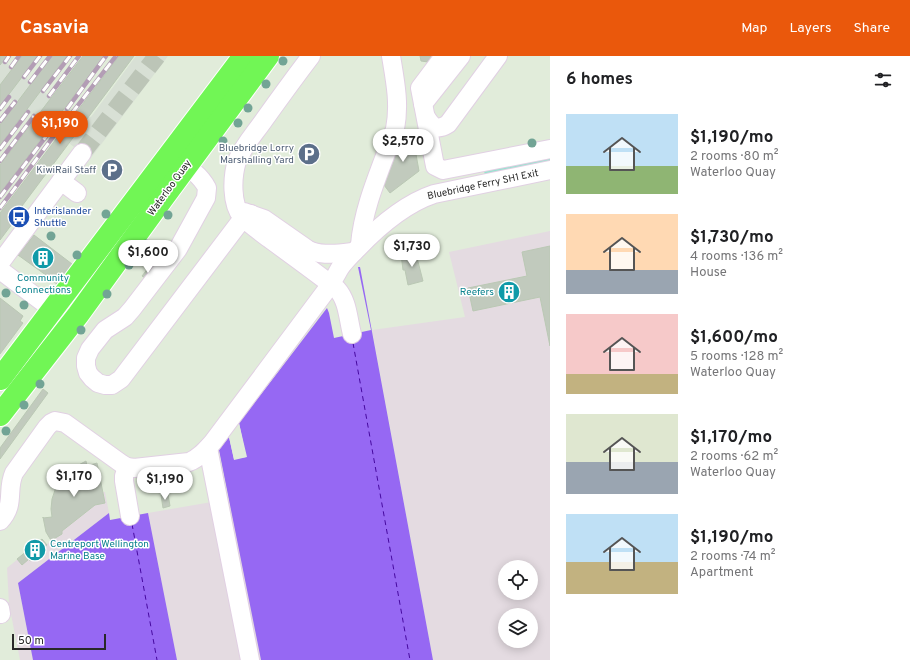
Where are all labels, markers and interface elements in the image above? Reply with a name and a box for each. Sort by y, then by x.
text: Casavia [20,16,89,40]
text: Map [741,20,767,37]
text: Layers [789,20,831,37]
text: Share [853,20,890,37]
text: 6 homes [566,69,633,91]
icon: filters [872,69,894,91]
pin: $1,190 [27,111,93,145]
text: $1,190 [41,116,79,132]
text: $1,190/mo [690,127,773,149]
pin: $2,570 [370,129,436,163]
icon: home [598,130,646,178]
text: $2,570 [382,134,424,150]
parking icon: Bluebridge Lorry Marshalling Yard [296,141,322,167]
place label: Bluebridge Lorry Marshalling Yard [219,142,294,167]
text: 2 rooms · 80 m² [690,149,779,165]
parking icon: KiwiRail Staff [99,157,125,183]
street label: Waterloo Quay [145,157,195,219]
place label: KiwiRail Staff [36,164,96,177]
text: Waterloo Quay [690,165,776,181]
street label: Bluebridge Ferry SH1 Exit [426,167,540,203]
bus stop icon: Interislander Shuttle [6,204,32,230]
place label: Interislander Shuttle [34,205,91,230]
text: $1,730/mo [690,227,774,249]
icon: home [598,230,646,278]
pin: $1,730 [379,234,445,268]
text: $1,730 [393,239,431,255]
pin: $1,600 [115,240,181,274]
building icon: Community Connections [30,245,56,271]
text: $1,600 [127,245,169,261]
text: 4 rooms · 136 m² [690,249,783,265]
text: House [690,265,727,281]
place label: Community Connections [15,272,71,297]
building icon: Reefers [496,279,522,305]
place label: Reefers [460,286,494,299]
text: $1,600/mo [690,327,778,349]
icon: home [598,330,646,378]
text: 5 rooms · 128 m² [690,349,783,365]
text: Waterloo Quay [690,365,776,381]
text: $1,170/mo [690,427,772,449]
icon: home [598,430,646,478]
text: 2 rooms · 62 m² [690,449,778,465]
pin: $1,170 [41,464,107,498]
text: Waterloo Quay [690,465,776,481]
pin: $1,190 [132,467,198,501]
text: $1,170 [55,469,93,485]
text: $1,190 [146,472,184,488]
text: $1,190/mo [690,527,773,549]
icon: home [598,530,646,578]
building icon: Centreport Wellington Marine Base [22,537,48,563]
place label: Centreport Wellington Marine Base [50,538,149,563]
text: 2 rooms · 74 m² [690,549,775,565]
map controls [498,560,538,648]
button: locate [498,560,538,600]
text: Apartment [690,565,753,581]
button: layers [498,608,538,648]
scale bar [12,632,106,651]
text: 50 m [18,634,44,648]

